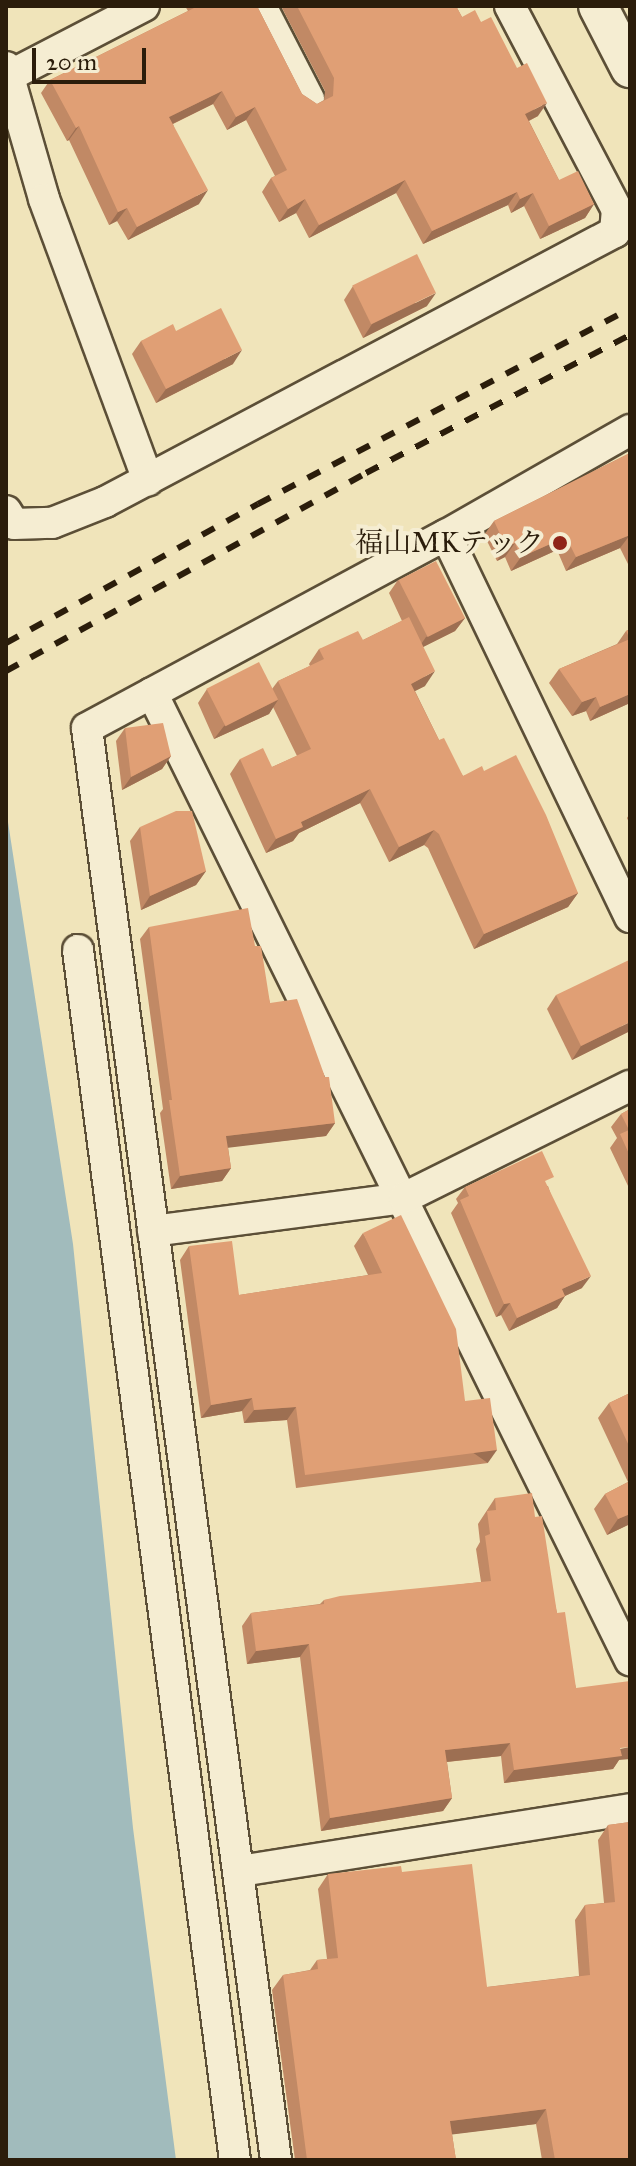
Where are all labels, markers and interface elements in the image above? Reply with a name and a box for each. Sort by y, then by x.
scale bar [36,32,150,82]
text: 20 m [46,47,97,77]
place label: 福山MKテック [355,526,544,560]
marker: 福山MKテック [551,534,569,552]

